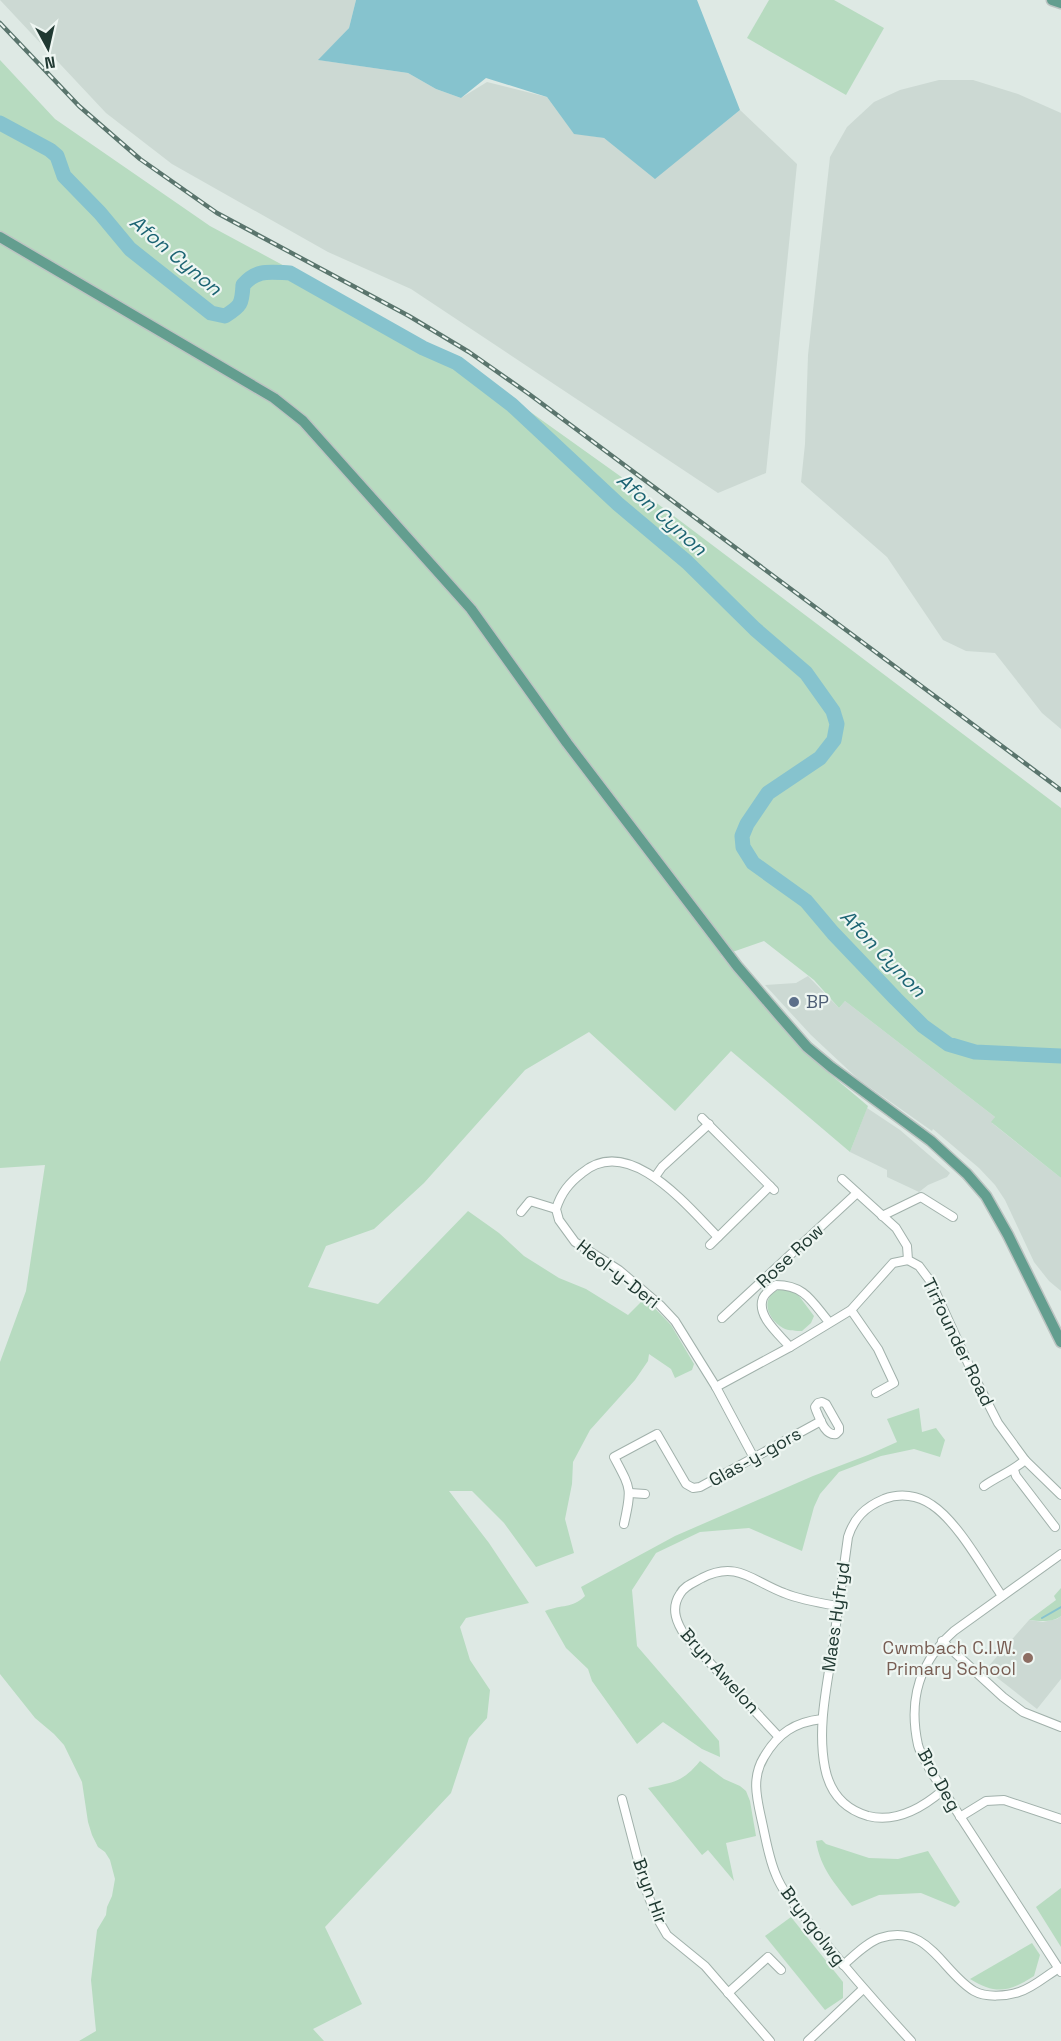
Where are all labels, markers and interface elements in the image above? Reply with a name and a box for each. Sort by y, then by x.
north arrow [18,18,78,78]
text: N [43,51,57,74]
water label: Afon Cynon [125,209,228,302]
water label: Afon Cynon [612,467,713,562]
water label: Afon Cynon [835,904,932,1003]
place label: BP [806,990,829,1013]
marker: BP [787,995,801,1009]
street label: Rose Row [751,1219,828,1293]
street label: Heol-y-Deri [572,1234,664,1313]
street label: Tirfounder Road [917,1274,1000,1410]
street label: Glas-y-gors [704,1422,805,1491]
street label: Maes Hyfryd [816,1561,855,1673]
street label: Bryn Awelon [676,1623,765,1718]
place label: Cwmbach C.I.W. Primary School [883,1636,1016,1680]
marker: Cwmbach C.I.W. Primary School [1021,1651,1035,1665]
street label: Bro Deg [913,1744,966,1815]
street label: Bryn Hir [628,1855,673,1927]
street label: Bryngolwg [776,1881,851,1970]

